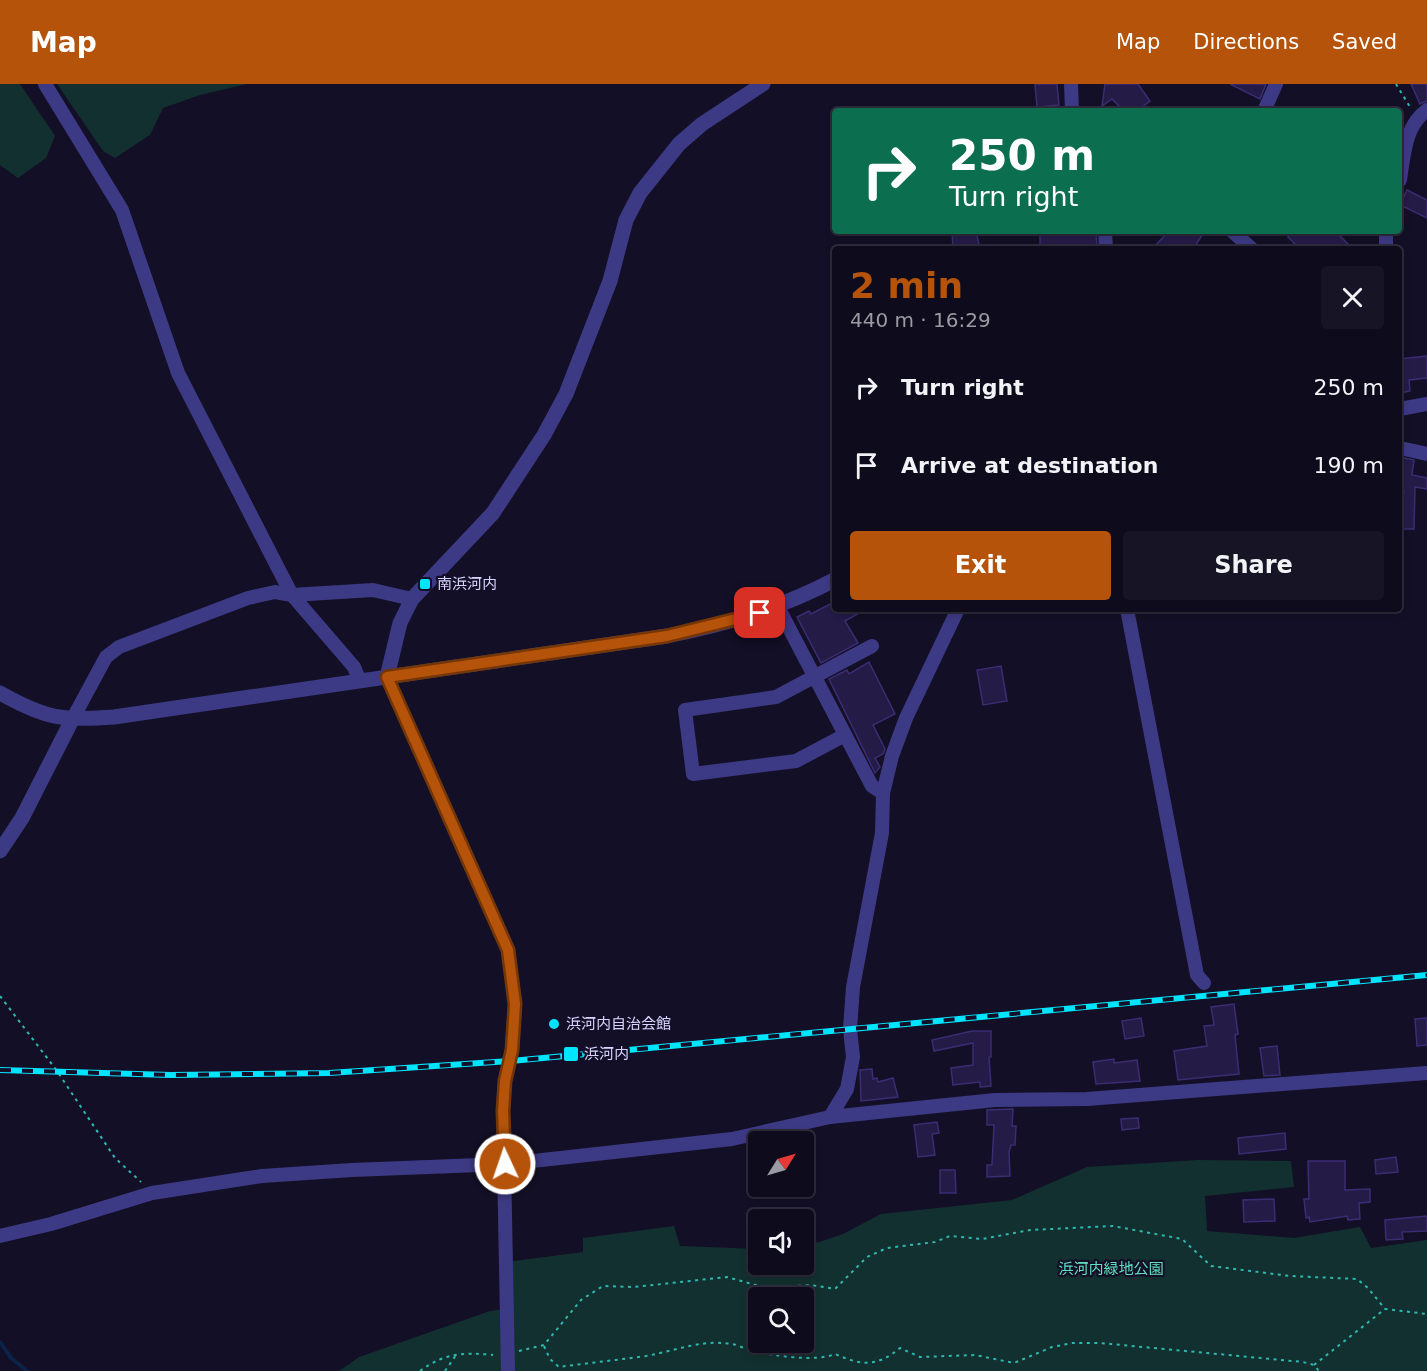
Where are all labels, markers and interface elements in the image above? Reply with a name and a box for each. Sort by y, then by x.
text: Map [30,26,97,59]
text: Map [1116,30,1160,54]
text: Directions [1193,30,1299,54]
text: Saved [1332,30,1397,54]
text: 250 m [949,131,1095,180]
icon: right [850,132,928,210]
text: Turn right [949,181,1078,212]
text: 2 min [850,265,963,306]
button: close [1321,266,1384,329]
text: 440 m · 16:29 [850,308,991,332]
icon: right [850,371,883,404]
text: Turn right [901,375,1024,400]
text: 250 m [1314,375,1384,400]
icon: arrive [850,449,883,482]
text: Arrive at destination [901,453,1158,478]
text: 190 m [1314,453,1384,478]
button: Exit [850,531,1111,600]
button: Share [1123,531,1384,600]
place label: 南浜河内 [437,575,497,593]
marker: 南浜河内 [418,577,432,591]
pin [734,587,785,638]
icon: arrive [743,596,776,629]
place label: 浜河内自治会館 [566,1015,671,1033]
marker: 浜河内自治会館 [547,1017,561,1031]
marker: 浜河内 [562,1045,580,1063]
place label: 浜河内 [584,1045,629,1063]
north arrow [748,1131,814,1197]
map controls [748,1131,814,1353]
position arrow [473,1132,537,1196]
button: sound [748,1209,814,1275]
park label: 浜河内緑地公園 [1058,1260,1164,1278]
button: search [748,1287,814,1353]

